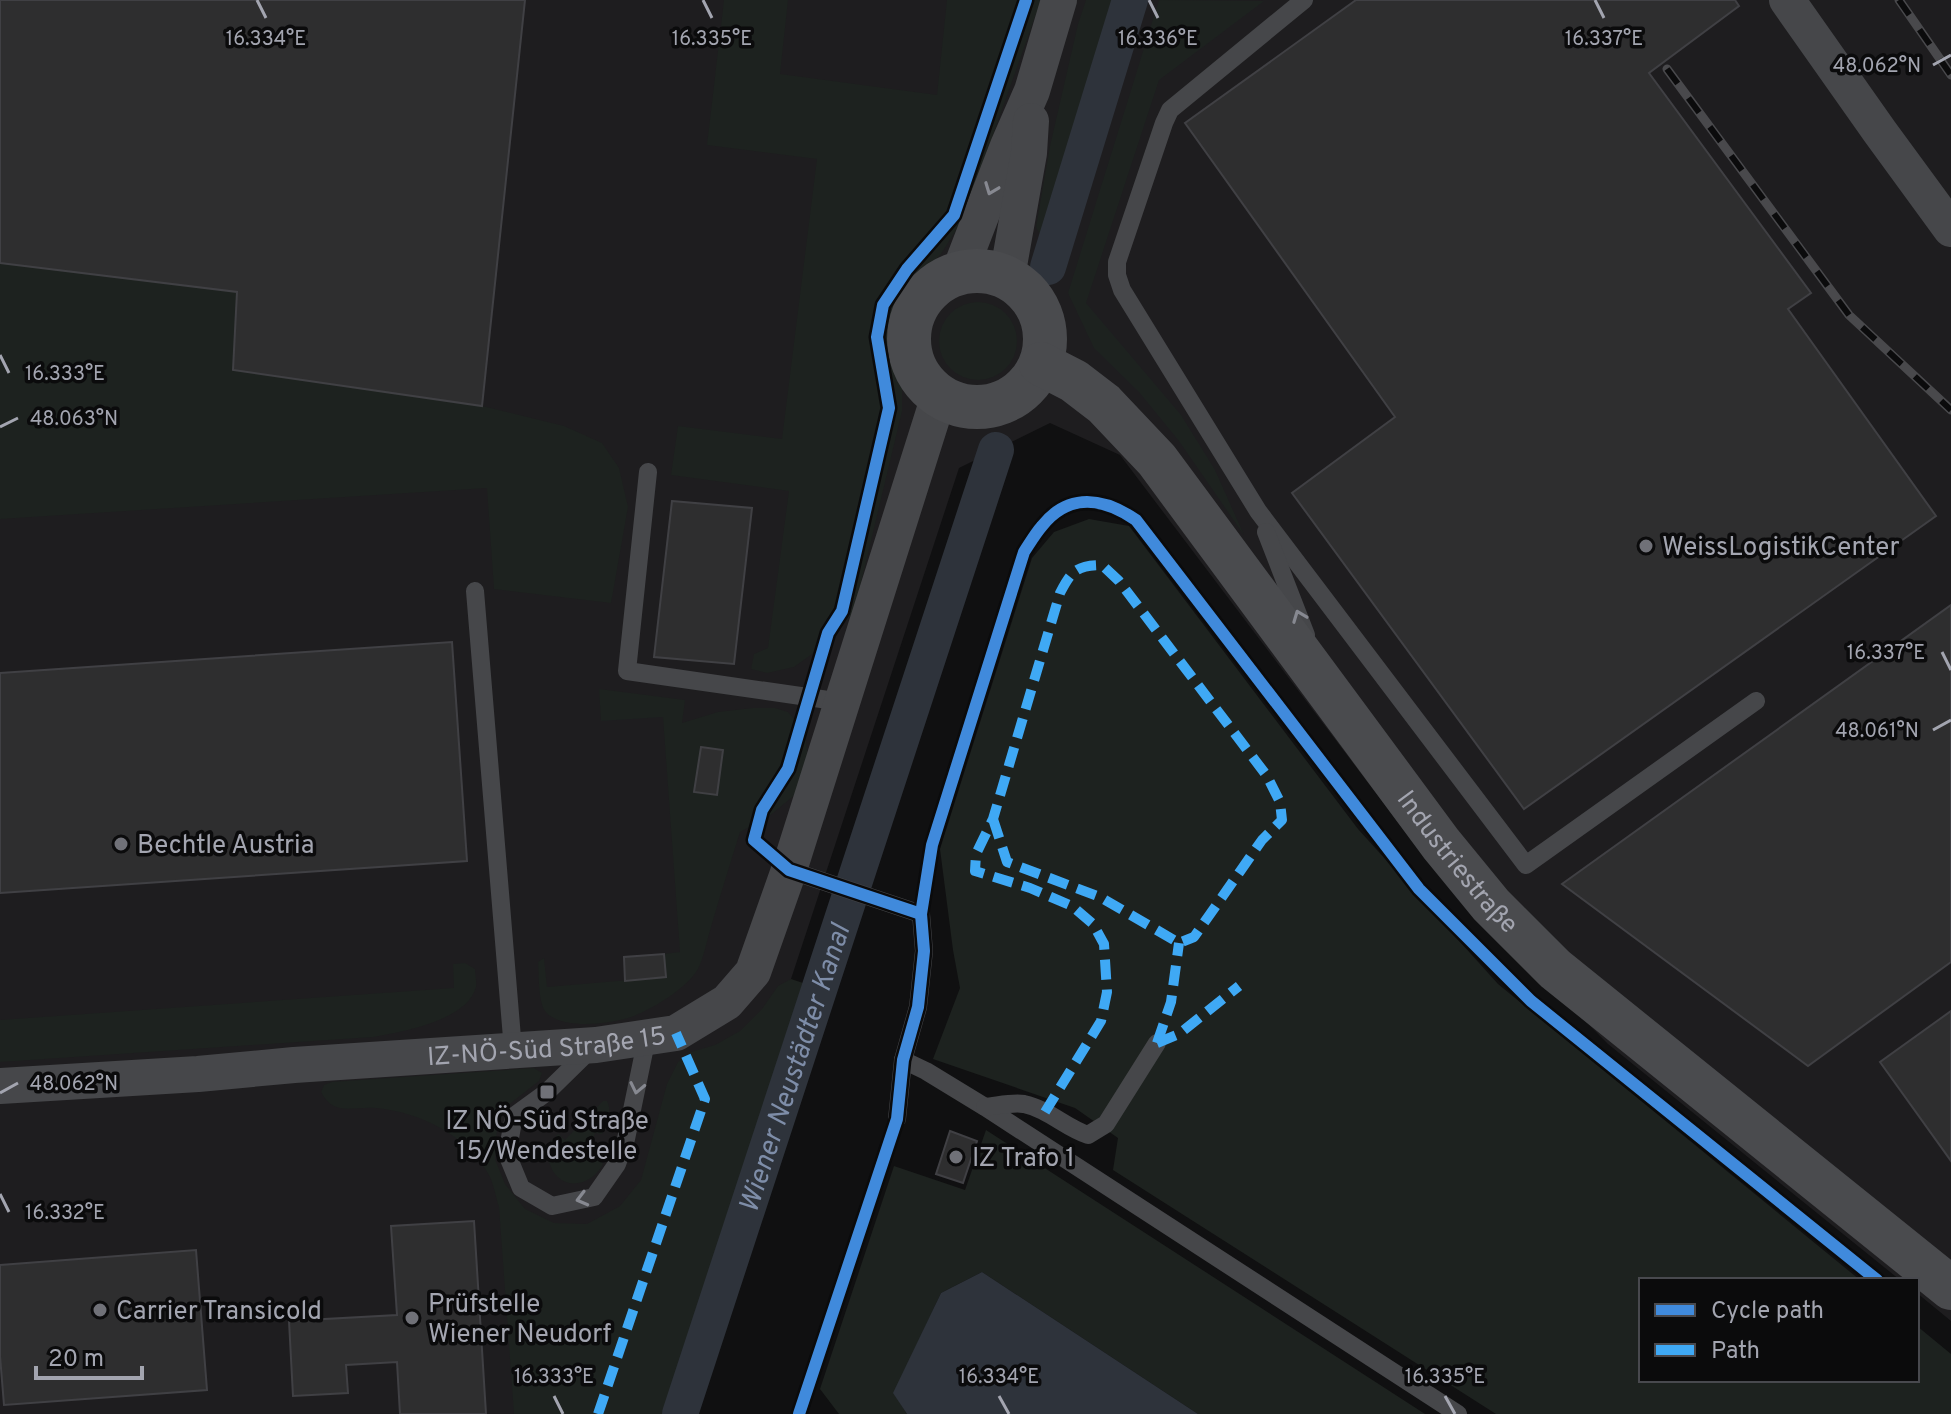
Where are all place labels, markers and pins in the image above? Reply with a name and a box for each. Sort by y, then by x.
place label: WeissLogistikCenter [1662,532,1900,565]
marker: WeissLogistikCenter [1637,537,1655,555]
place label: Bechtle Austria [137,830,314,863]
marker: Bechtle Austria [112,835,130,853]
marker: IZ NÖ-Süd Straße 15/Wendestelle [538,1083,556,1101]
place label: IZ NÖ-Süd Straße 15/Wendestelle [445,1105,649,1169]
place label: IZ Trafo 1 [972,1143,1075,1176]
marker: IZ Trafo 1 [947,1148,965,1166]
place label: Prüfstelle Wiener Neudorf [428,1289,611,1352]
place label: Carrier Transicold [116,1296,322,1329]
marker: Carrier Transicold [91,1301,109,1319]
marker: Prüfstelle Wiener Neudorf [403,1309,421,1327]

